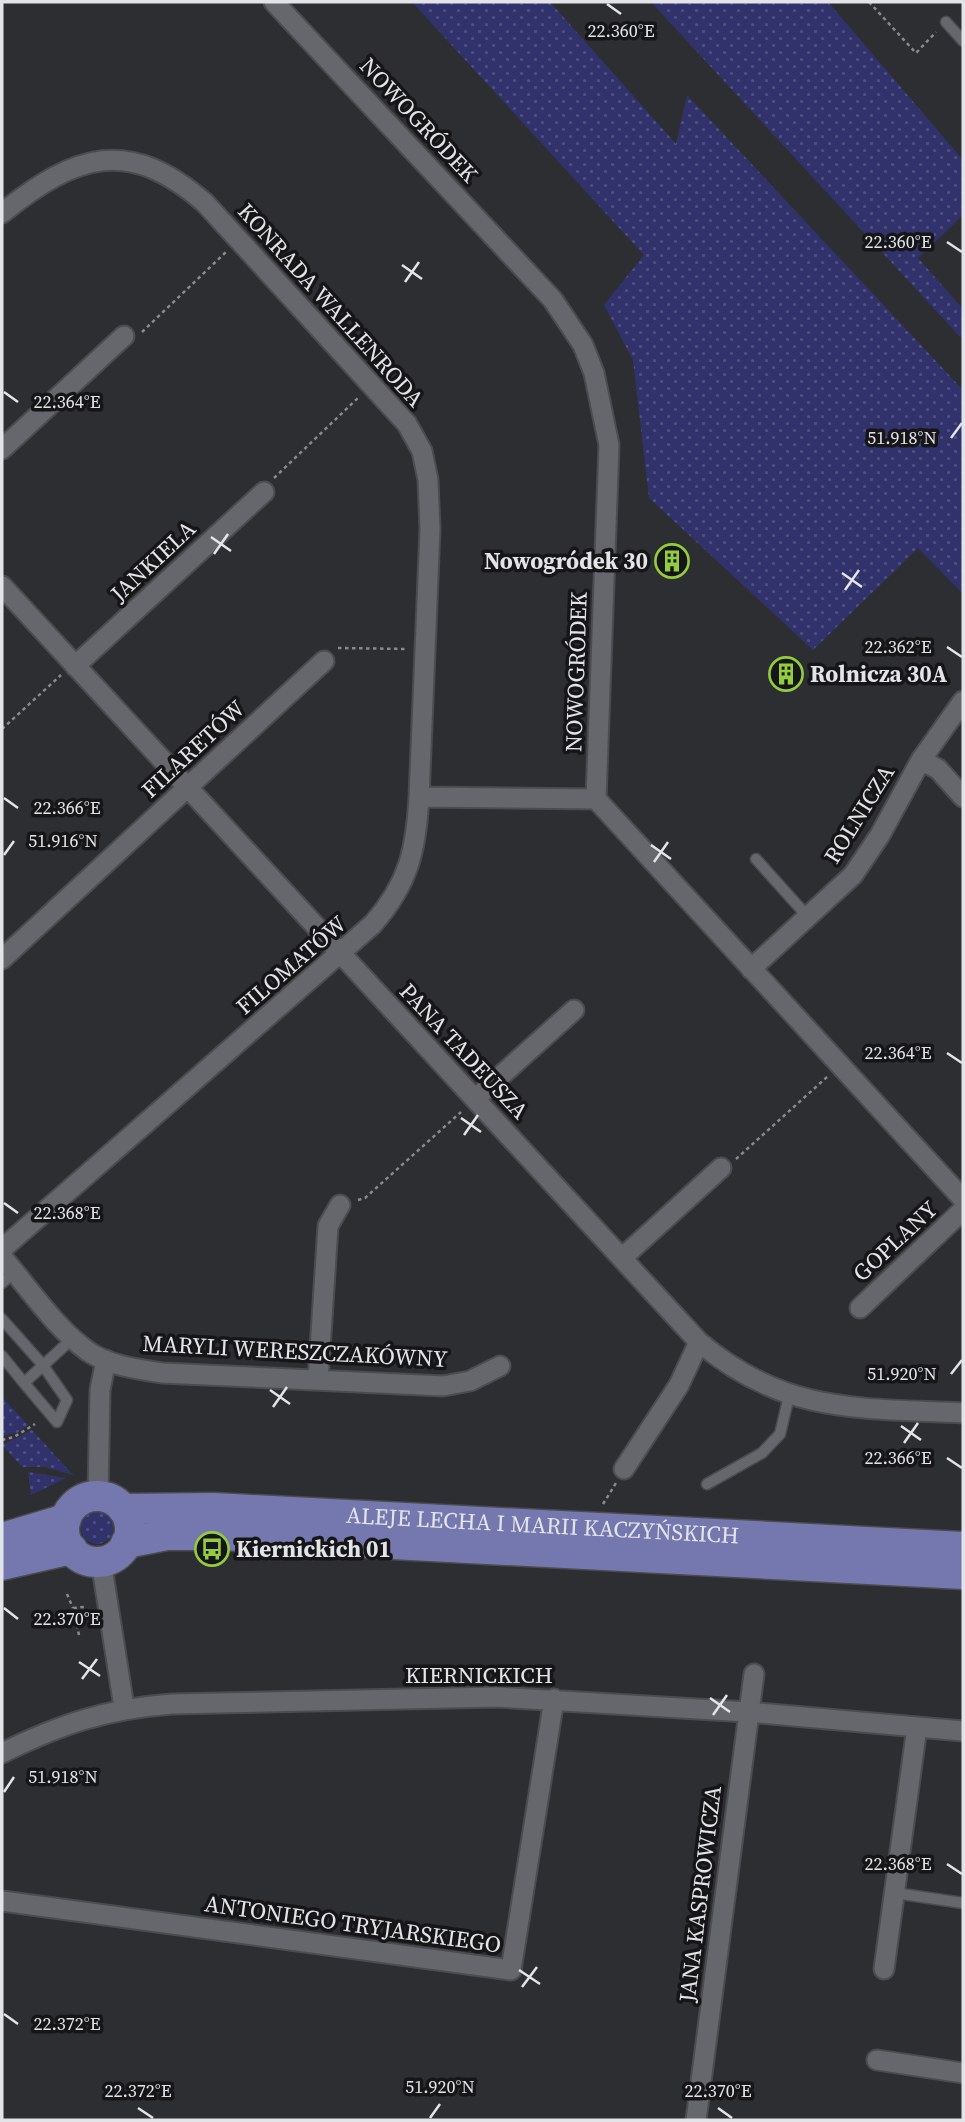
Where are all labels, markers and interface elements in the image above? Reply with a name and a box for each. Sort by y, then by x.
text: 22.360°E [587,18,655,43]
street label: NOWOGRÓDEK [353,50,486,190]
street label: KONRADA WALLENRODA [231,196,432,414]
text: 22.360°E [864,229,932,254]
text: 22.364°E [33,389,101,414]
text: 51.918°N [867,425,937,450]
street label: JANKIELA [103,513,203,610]
building icon: Nowogródek 30 [653,542,691,580]
place label: Nowogródek 30 [484,545,648,577]
street label: NOWOGRÓDEK [557,591,595,753]
text: 22.362°E [864,634,932,659]
building icon: Rolnicza 30A [767,655,805,693]
place label: Rolnicza 30A [810,658,948,690]
street label: FILARETÓW [134,693,252,805]
street label: ROLNICZA [816,758,902,869]
text: 22.366°E [33,795,101,820]
text: 51.916°N [28,828,98,853]
street label: FILOMATÓW [229,908,353,1022]
street label: PANA TADEUSZA [392,976,536,1127]
text: 22.364°E [864,1040,932,1065]
street label: GOPLANY [846,1193,945,1289]
text: 22.368°E [33,1200,101,1225]
street label: MARYLI WERESZCZAKÓWNY [142,1327,449,1375]
text: 51.920°N [867,1361,937,1386]
text: 22.366°E [864,1445,932,1470]
street label: ALEJE LECHA I MARII KACZYŃSKICH [345,1499,740,1551]
bus stop icon: Kiernickich 01 [193,1530,231,1568]
place label: Kiernickich 01 [236,1533,391,1565]
text: 22.370°E [33,1606,101,1631]
street label: KIERNICKICH [405,1659,553,1691]
text: 51.918°N [28,1764,98,1789]
street label: JANA KASPROWICZA [671,1783,729,2005]
text: 22.368°E [864,1851,932,1876]
street label: ANTONIEGO TRYJARSKIEGO [203,1887,503,1961]
text: 22.372°E [33,2011,101,2036]
text: 51.920°N [405,2074,475,2099]
text: 22.372°E [104,2078,172,2103]
text: 22.370°E [684,2078,752,2103]

